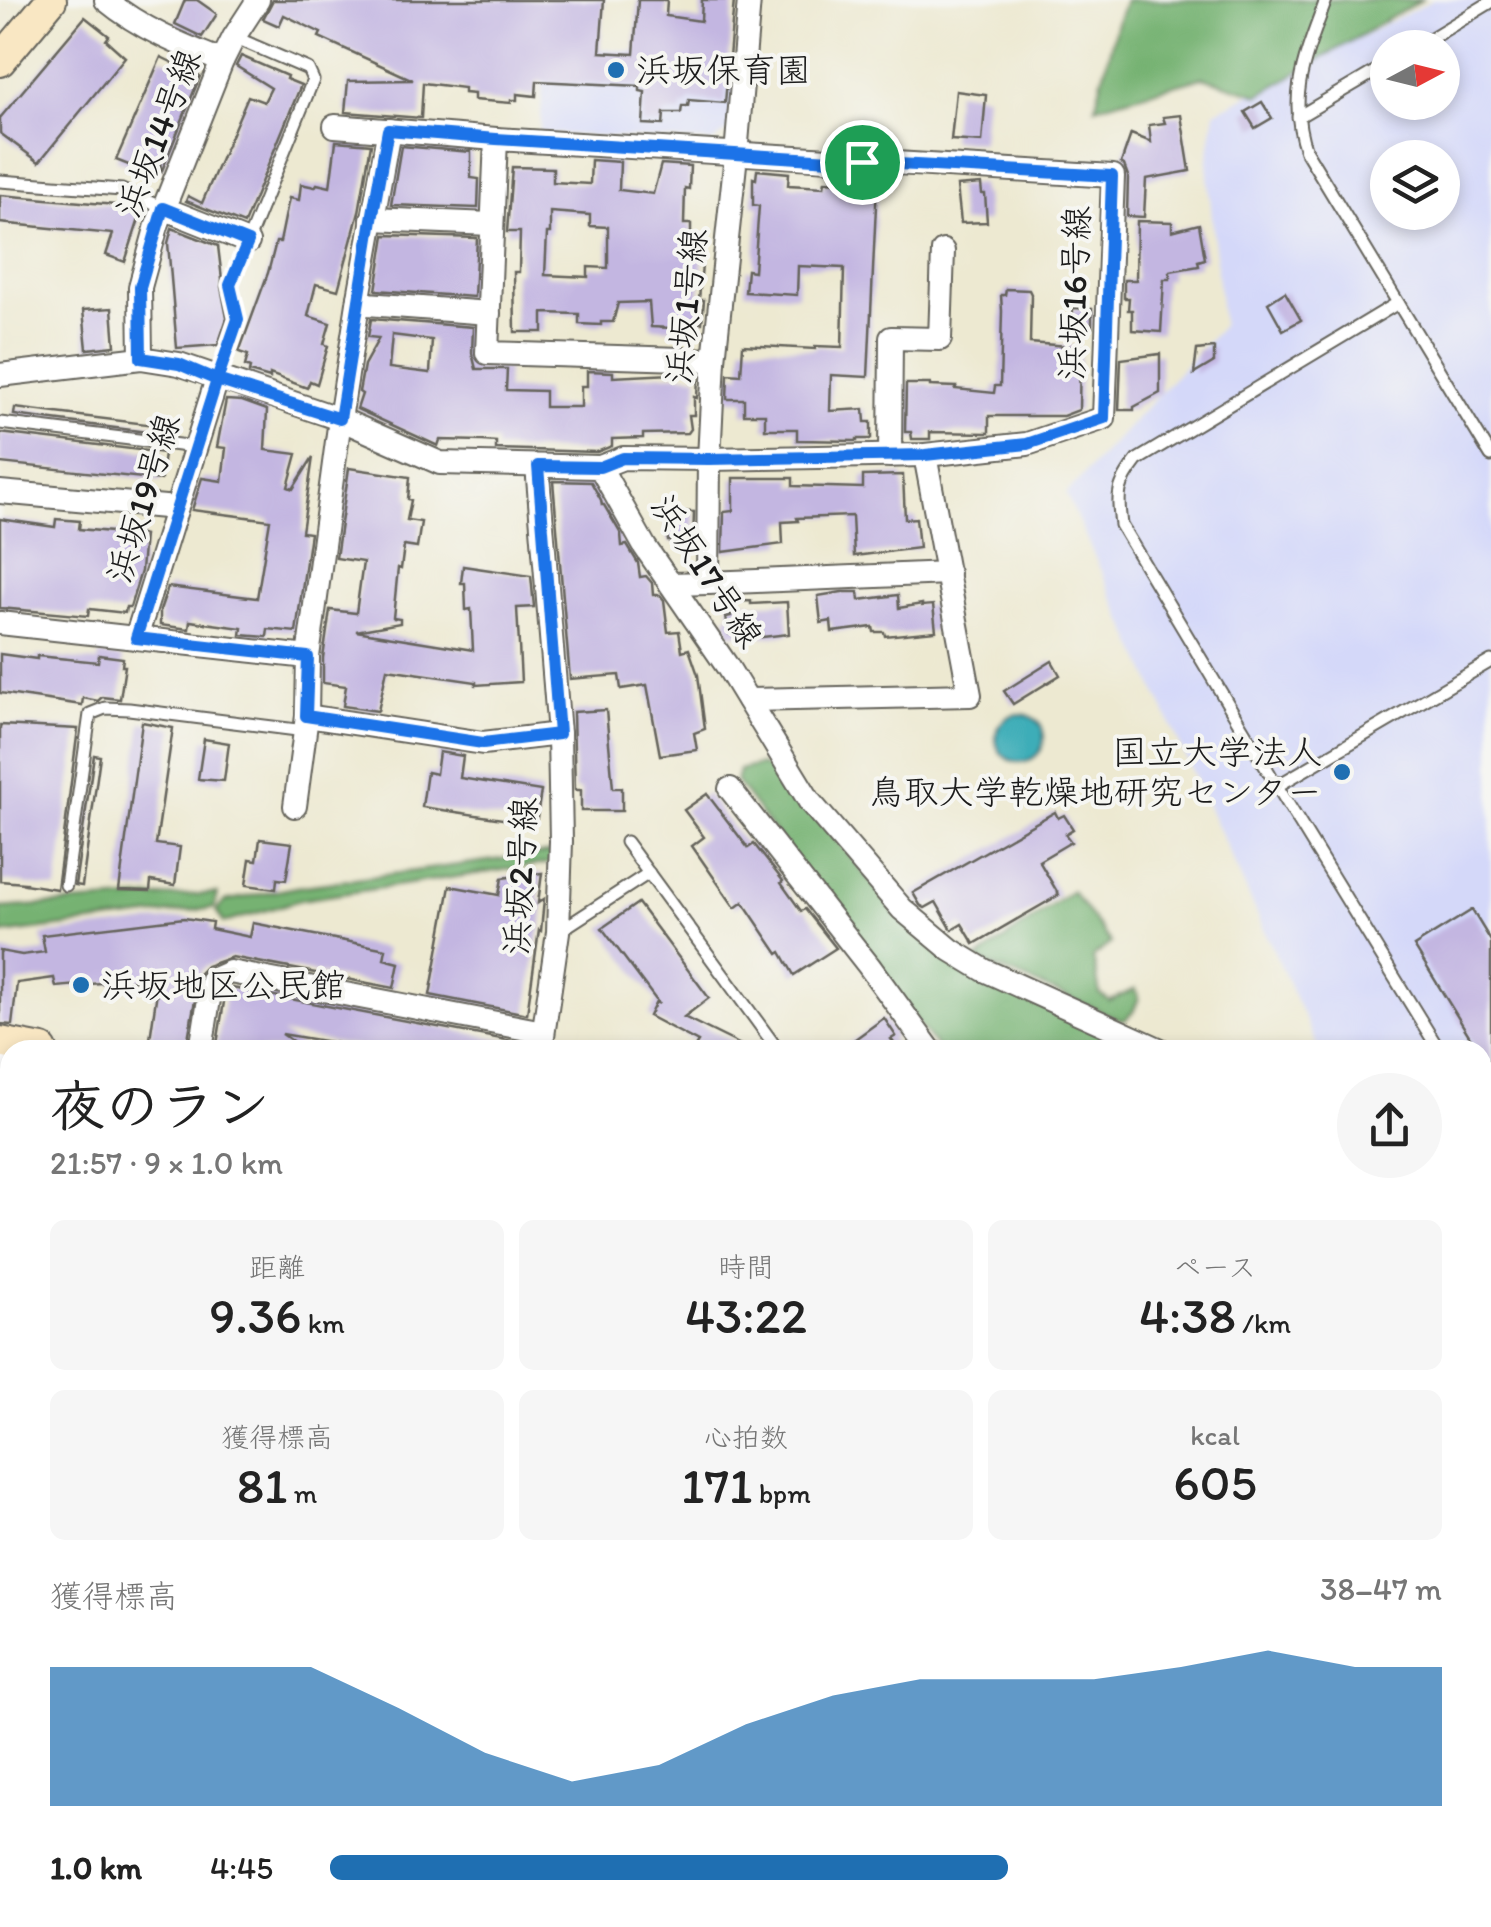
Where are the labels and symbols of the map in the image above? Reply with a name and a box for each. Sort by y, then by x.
north arrow [1370,30,1460,120]
street label: 浜坂14号線 [107,43,209,223]
place label: 浜坂保育園 [636,49,811,91]
marker: 浜坂保育園 [605,59,627,81]
pin [820,120,905,205]
street label: 浜坂16号線 [1050,205,1098,381]
street label: 浜坂1号線 [657,226,715,386]
street label: 浜坂19号線 [97,408,189,588]
street label: 浜坂17号線 [642,487,772,655]
place label: 国立大学法人 鳥取大学乾燥地研究センター [868,731,1322,813]
marker: 国立大学法人 鳥取大学乾燥地研究センター [1331,761,1353,783]
street label: 浜坂2号線 [495,796,545,956]
place label: 浜坂地区公民館 [101,964,346,1006]
marker: 浜坂地区公民館 [70,974,92,996]

